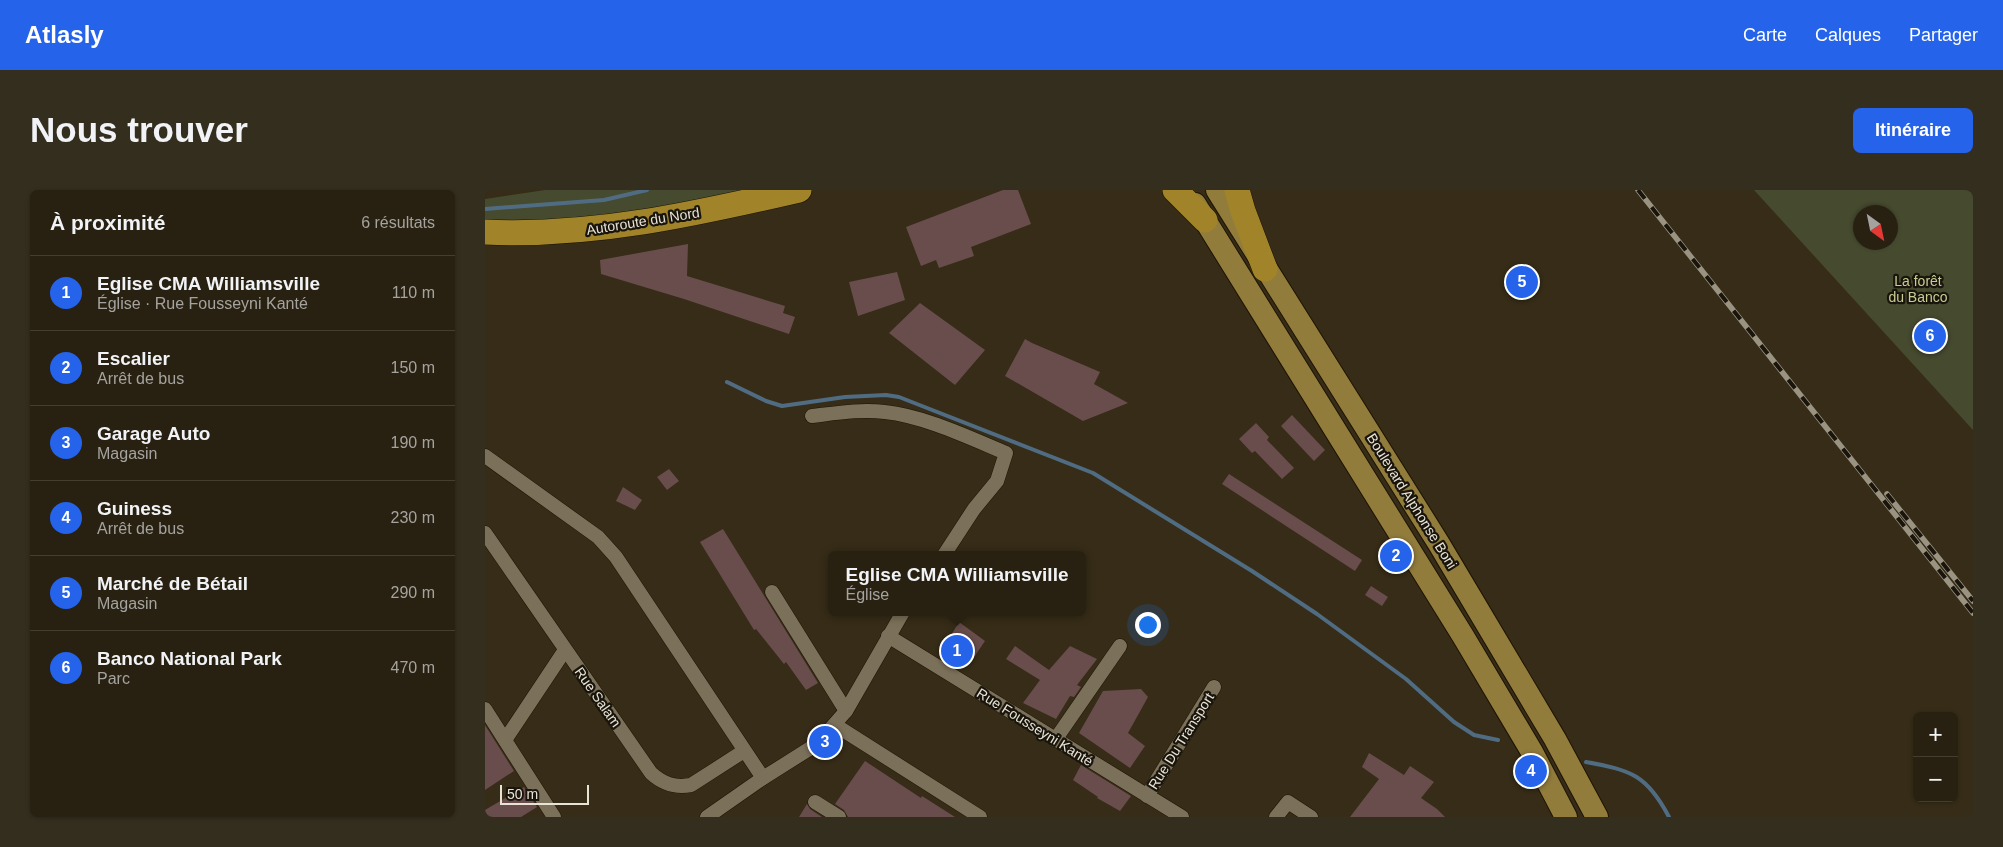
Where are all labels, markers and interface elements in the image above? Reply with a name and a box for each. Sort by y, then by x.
text: Atlasly [25,21,104,48]
text: Carte [1743,25,1787,45]
text: Calques [1815,25,1881,45]
text: Partager [1909,25,1978,45]
button: Itinéraire [1853,108,1973,153]
text: Nous trouver [30,110,248,149]
street label: Autoroute du Nord [585,204,701,238]
north arrow [1853,205,1898,250]
text: À proximité [50,211,166,234]
text: 6 résultats [361,214,435,231]
pin: 5 [1506,263,1538,301]
text: Eglise CMA Williamsville [97,273,320,294]
park label: La forêt du Banco [1888,273,1948,305]
text: 1 [62,284,70,301]
text: 110 m [392,284,435,301]
text: Église · Rue Fousseyni Kanté [97,295,308,312]
pin: 6 [1914,317,1946,355]
text: Escalier [97,348,170,369]
text: 2 [62,359,70,376]
text: 150 m [391,359,435,376]
text: Arrêt de bus [97,370,184,387]
text: Garage Auto [97,423,210,444]
street label: Boulevard Alphonse Boni [1364,430,1460,572]
text: 3 [62,434,70,451]
text: 190 m [391,434,435,451]
text: Magasin [97,445,157,462]
text: Guiness [97,498,172,519]
text: 4 [62,509,70,526]
text: 230 m [391,509,435,526]
text: Arrêt de bus [97,520,184,537]
pin: 2 [1380,537,1412,575]
popup [828,551,1086,616]
text: Eglise CMA Williamsville [846,564,1068,585]
text: Marché de Bétail [97,573,248,594]
text: 5 [62,584,70,601]
text: 290 m [391,584,435,601]
text: Église [846,586,889,603]
text: Magasin [97,595,157,612]
your location [1135,612,1161,638]
pin: 1 [941,632,973,670]
text: Banco National Park [97,648,282,669]
text: 6 [62,659,70,676]
text: 470 m [391,659,435,676]
street label: Rue Salam [572,664,624,730]
text: Parc [97,670,130,687]
street label: Rue Fousseyni Kanté [974,685,1096,769]
street label: Rue Du Transport [1145,690,1217,792]
map controls [1913,712,1958,802]
button: + [1913,712,1958,757]
pin: 3 [809,723,841,761]
pin: 4 [1515,752,1547,790]
button: − [1913,757,1958,802]
scale bar [500,782,589,805]
text: 50 m [507,786,538,802]

